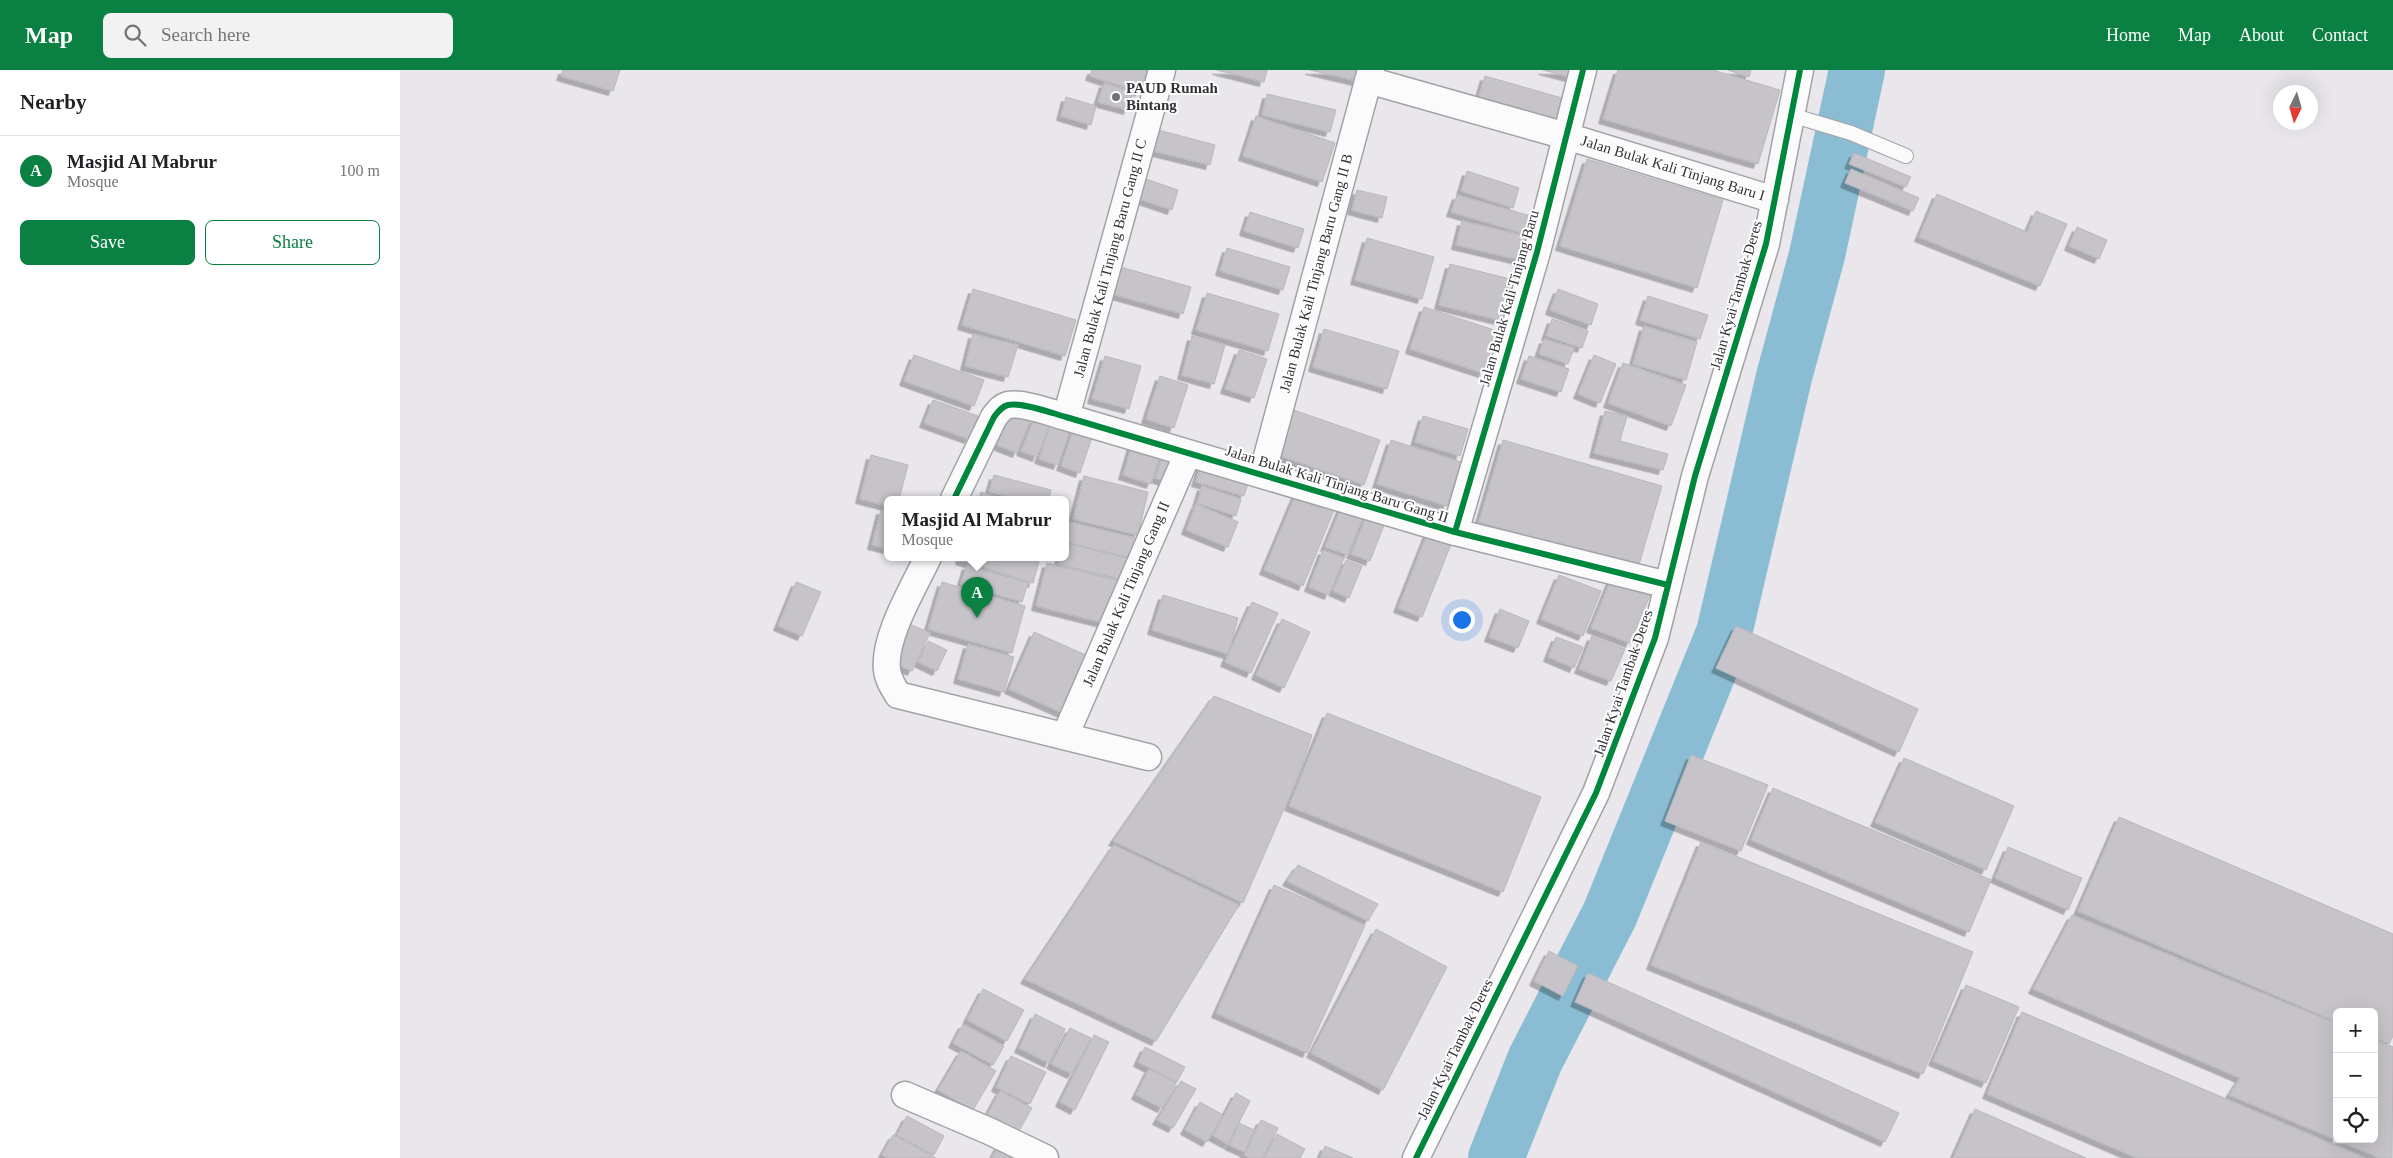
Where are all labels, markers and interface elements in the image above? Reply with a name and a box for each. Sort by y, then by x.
search box [103,13,453,58]
icon: search [121,21,149,49]
text: Map [25,22,73,48]
text: Search here [161,24,250,45]
text: Home [2106,25,2150,45]
text: Map [2178,25,2211,45]
text: About [2239,25,2284,45]
text: Contact [2312,25,2368,45]
place label: PAUD Rumah Bintang [1126,80,1218,113]
north arrow [2273,85,2318,130]
text: Nearby [20,90,87,114]
marker: PAUD Rumah Bintang [1110,91,1122,103]
street label: Jalan Bulak Kali Tinjang Baru I [1579,132,1767,204]
street label: Jalan Bulak Kali Tinjang Baru Gang II C [1070,137,1150,379]
text: Masjid Al Mabrur [67,151,217,172]
street label: Jalan Bulak Kali Tinjang Baru Gang II B [1276,152,1356,394]
text: A [30,162,42,179]
text: 100 m [340,162,380,179]
text: Mosque [67,173,119,190]
street label: Jalan Bulak Kali Tinjang Baru [1476,208,1542,388]
street label: Jalan Kyai Tambak Deres [1707,219,1765,371]
button: Save [20,220,195,265]
button: Share [205,220,380,265]
street label: Jalan Bulak Kali Tinjang Baru Gang II [1223,442,1451,526]
popup [884,496,1069,561]
street label: Jalan Bulak Kali Tinjang Gang II [1080,499,1172,689]
text: Masjid Al Mabrur [902,509,1051,530]
text: Mosque [902,531,953,548]
pin: A [961,577,993,618]
your location [1449,607,1475,633]
street label: Jalan Kyai Tambak Deres [1590,607,1656,758]
street label: Jalan Kyai Tambak Deres [1414,976,1496,1122]
map controls [2333,1008,2378,1143]
button: + [2333,1008,2378,1053]
button: − [2333,1053,2378,1098]
button: locate [2333,1098,2378,1143]

